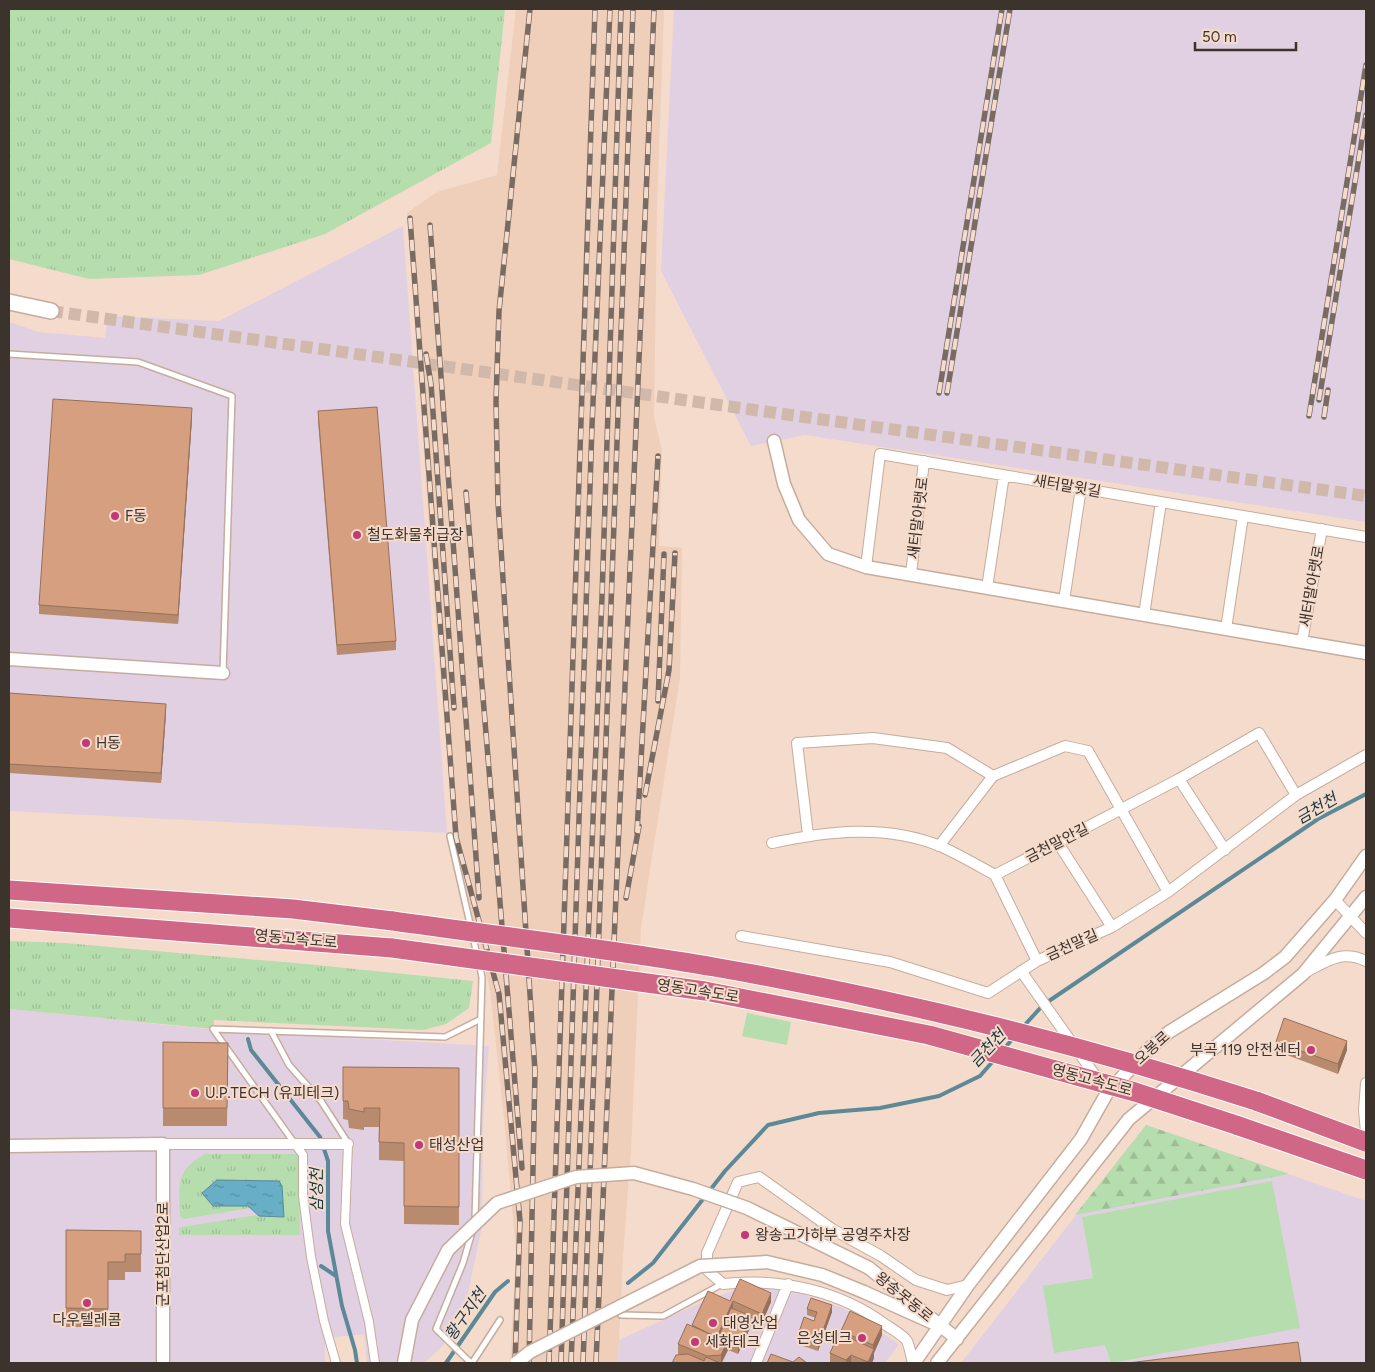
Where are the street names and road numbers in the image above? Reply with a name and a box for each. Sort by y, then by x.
street label: 새터말윗길 [1031,471,1103,501]
street label: 새터말아랫로 [904,476,932,560]
street label: 새터말아랫로 [1296,544,1328,628]
street label: 금천말안길 [1022,819,1092,867]
street label: 영동고속도로 [254,926,338,952]
street label: 금천말길 [1043,926,1101,964]
street label: 영동고속도로 [656,976,740,1006]
street label: 오봉로 [1131,1027,1173,1069]
street label: 영동고속도로 [1050,1061,1134,1099]
street label: 군포첨단산업2로 [154,1202,172,1307]
street label: 왕송못동로 [872,1268,936,1326]

